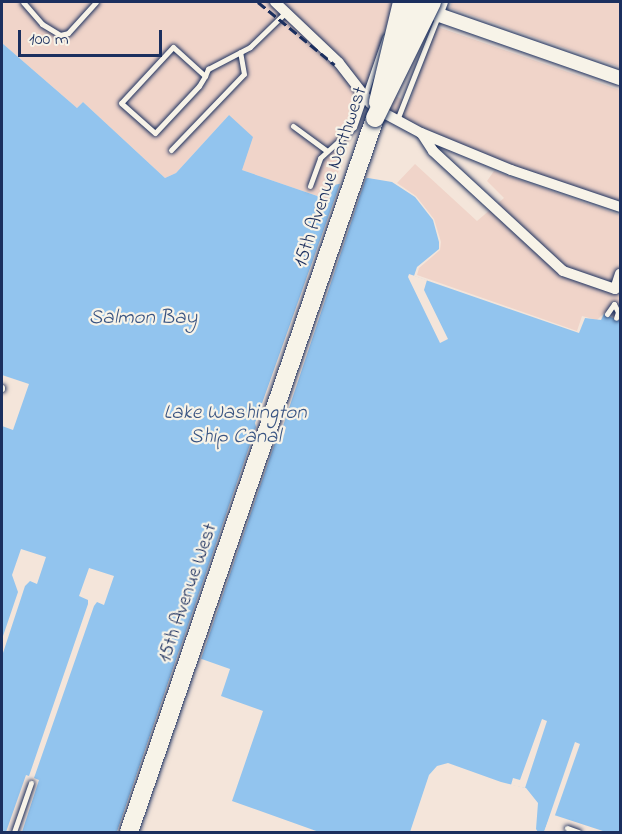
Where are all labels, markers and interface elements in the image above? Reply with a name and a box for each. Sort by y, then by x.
scale bar [21,18,165,56]
text: 100 m [29,27,69,53]
street label: 15th Avenue Northwest [289,84,373,270]
water label: Salmon Bay [89,305,197,331]
water label: Lake Washington Ship Canal [163,400,307,450]
street label: 15th Avenue West [153,520,223,666]

